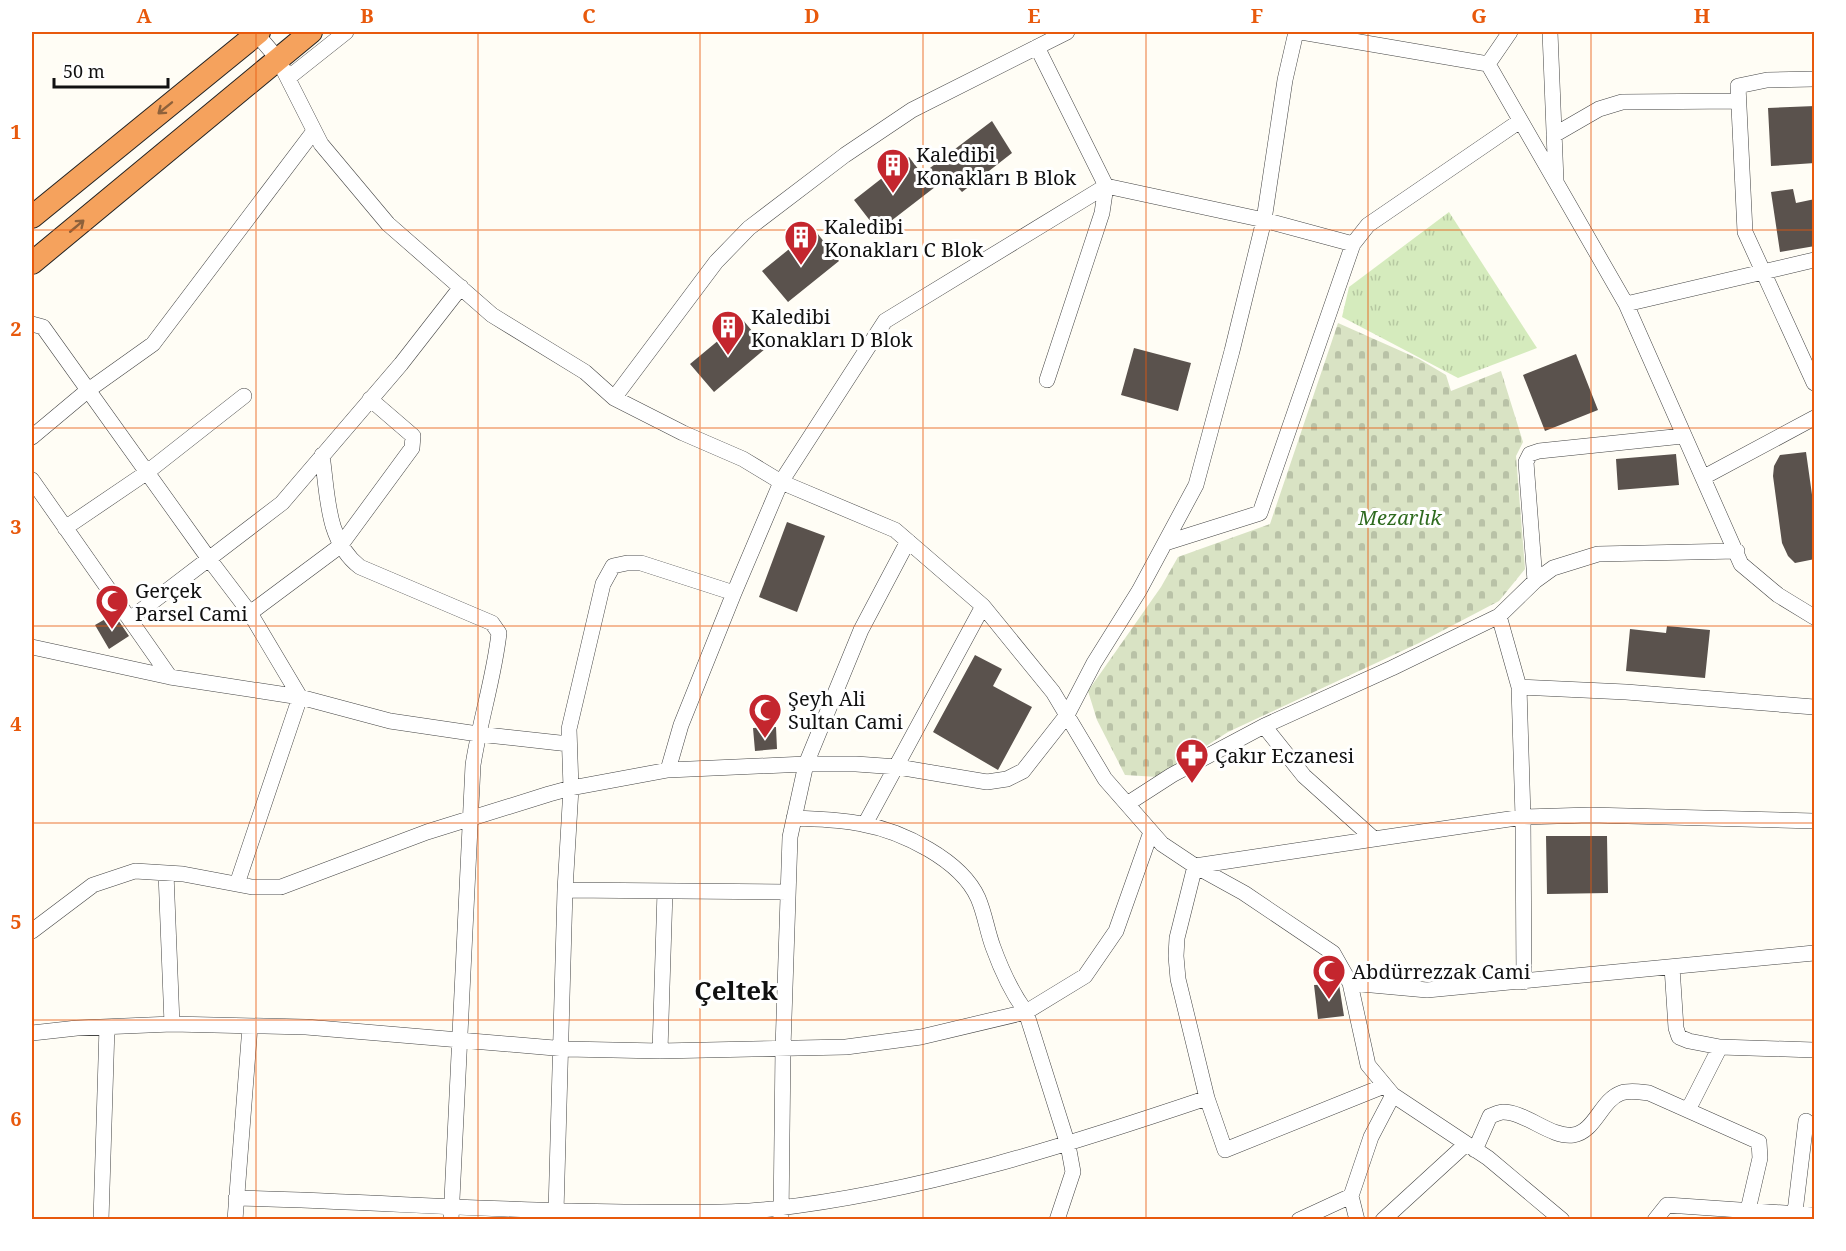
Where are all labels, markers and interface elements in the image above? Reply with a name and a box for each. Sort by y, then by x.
text: A [136,2,152,29]
text: B [360,2,374,29]
text: C [582,2,596,29]
text: D [804,2,820,29]
text: E [1027,2,1041,29]
text: F [1251,2,1263,29]
text: G [1471,2,1487,29]
text: H [1694,2,1710,29]
scale bar [54,51,168,89]
text: 50 m [63,59,105,83]
one-way arrow [157,102,173,115]
text: 1 [10,118,22,145]
place label: Kaledibi Konakları B Blok [916,141,1077,191]
building icon: Kaledibi Konakları B Blok [875,147,911,194]
place label: Kaledibi Konakları C Blok [824,213,984,263]
one-way arrow [68,219,84,232]
building icon: Kaledibi Konakları C Blok [783,219,819,266]
place label: Kaledibi Konakları D Blok [751,303,913,353]
building icon: Kaledibi Konakları D Blok [710,309,746,356]
text: 2 [10,315,22,342]
park label: Mezarlık [1357,504,1442,531]
text: 3 [10,513,22,540]
place label: Gerçek Parsel Cami [135,577,248,627]
mosque icon: Gerçek Parsel Cami [94,583,130,630]
place label: Şeyh Ali Sultan Cami [788,685,904,735]
mosque icon: Şeyh Ali Sultan Cami [747,692,783,739]
text: 4 [10,710,22,737]
pharmacy icon: Çakır Eczanesi [1174,737,1210,784]
place label: Çakır Eczanesi [1215,742,1355,769]
text: 5 [10,908,22,935]
mosque icon: Abdürrezzak Cami [1311,953,1347,1000]
place label: Abdürrezzak Cami [1352,958,1531,985]
district label: Çeltek [694,972,778,1008]
text: 6 [10,1105,22,1132]

